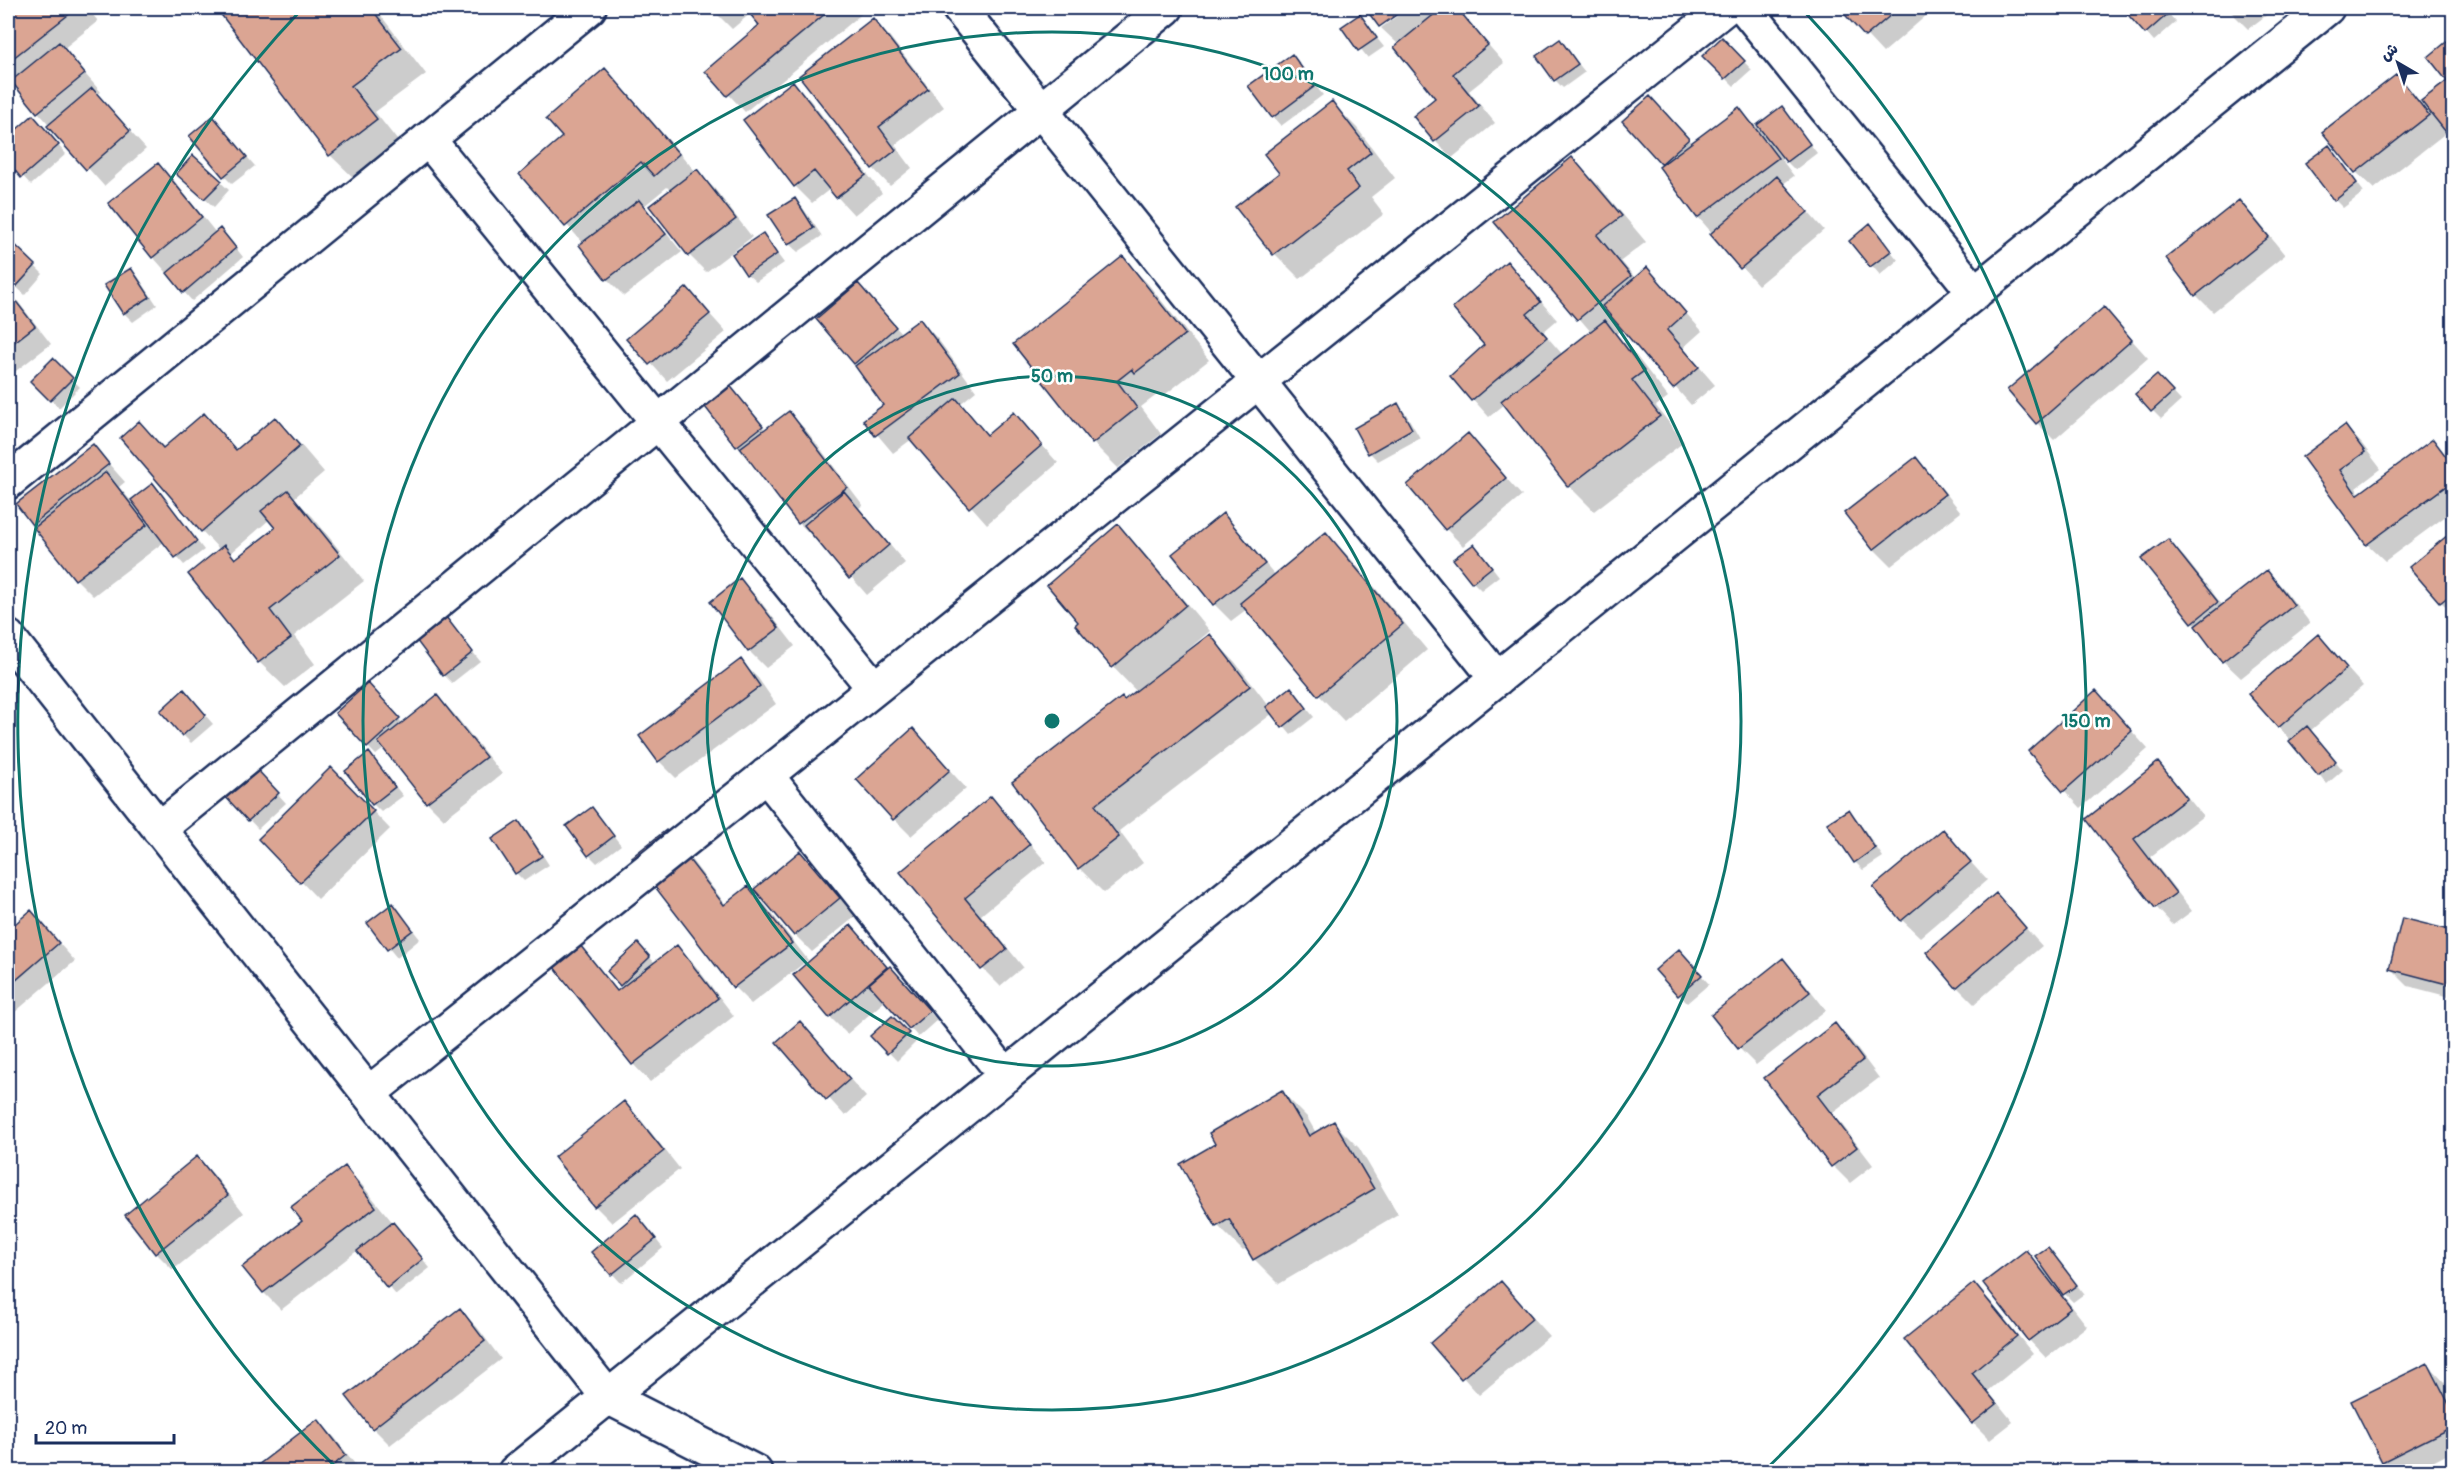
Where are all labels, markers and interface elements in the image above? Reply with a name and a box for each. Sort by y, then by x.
north arrow [2368,33,2428,93]
text: ش [2376,39,2402,65]
text: 100 m [1262,63,1314,86]
text: 50 m [1031,365,1073,388]
text: 150 m [2062,710,2111,733]
centre of rings [1042,711,1062,731]
scale bar [36,1407,174,1445]
text: 20 m [45,1417,87,1440]

